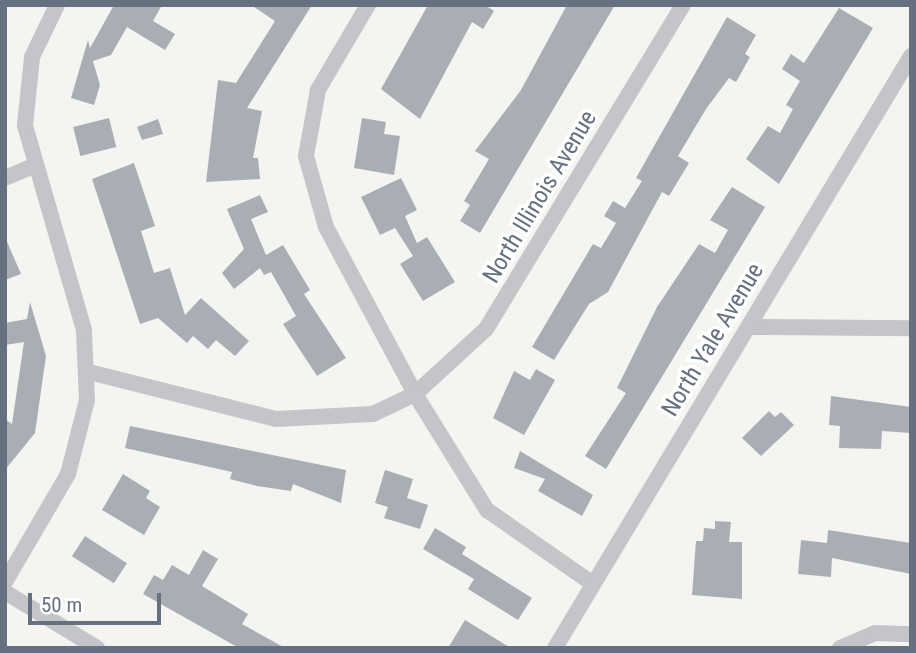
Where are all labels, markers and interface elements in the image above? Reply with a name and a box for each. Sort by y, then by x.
street label: North Illinois Avenue [477,105,603,289]
street label: North Yale Avenue [656,258,770,422]
scale bar [32,580,164,624]
text: 50 m [41,593,82,617]

